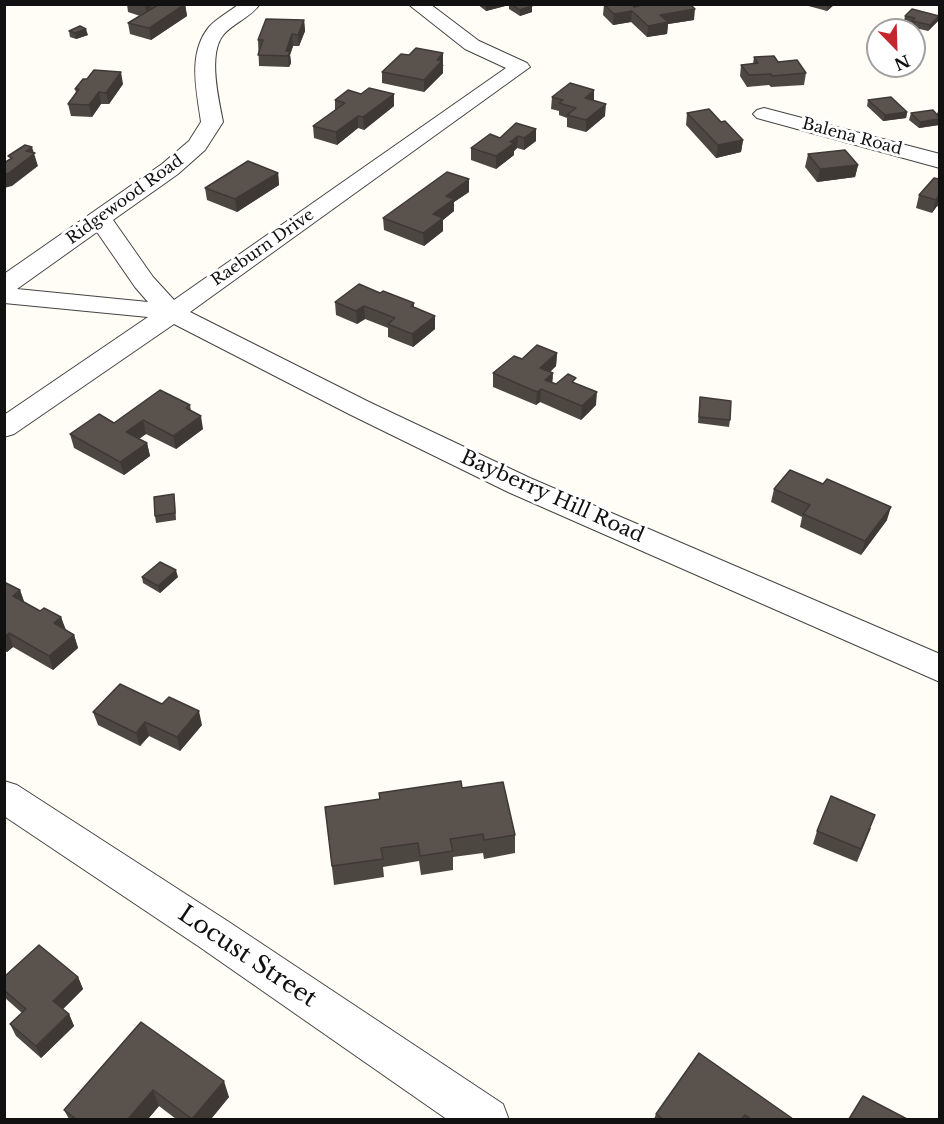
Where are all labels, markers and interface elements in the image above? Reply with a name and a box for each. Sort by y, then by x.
north arrow [866,18,926,78]
text: N [891,51,913,75]
street label: Balena Road [800,114,904,160]
street label: Ridgewood Road [63,151,187,249]
street label: Raeburn Drive [208,205,318,291]
street label: Bayberry Hill Road [457,446,647,548]
street label: Locust Street [172,900,322,1014]

